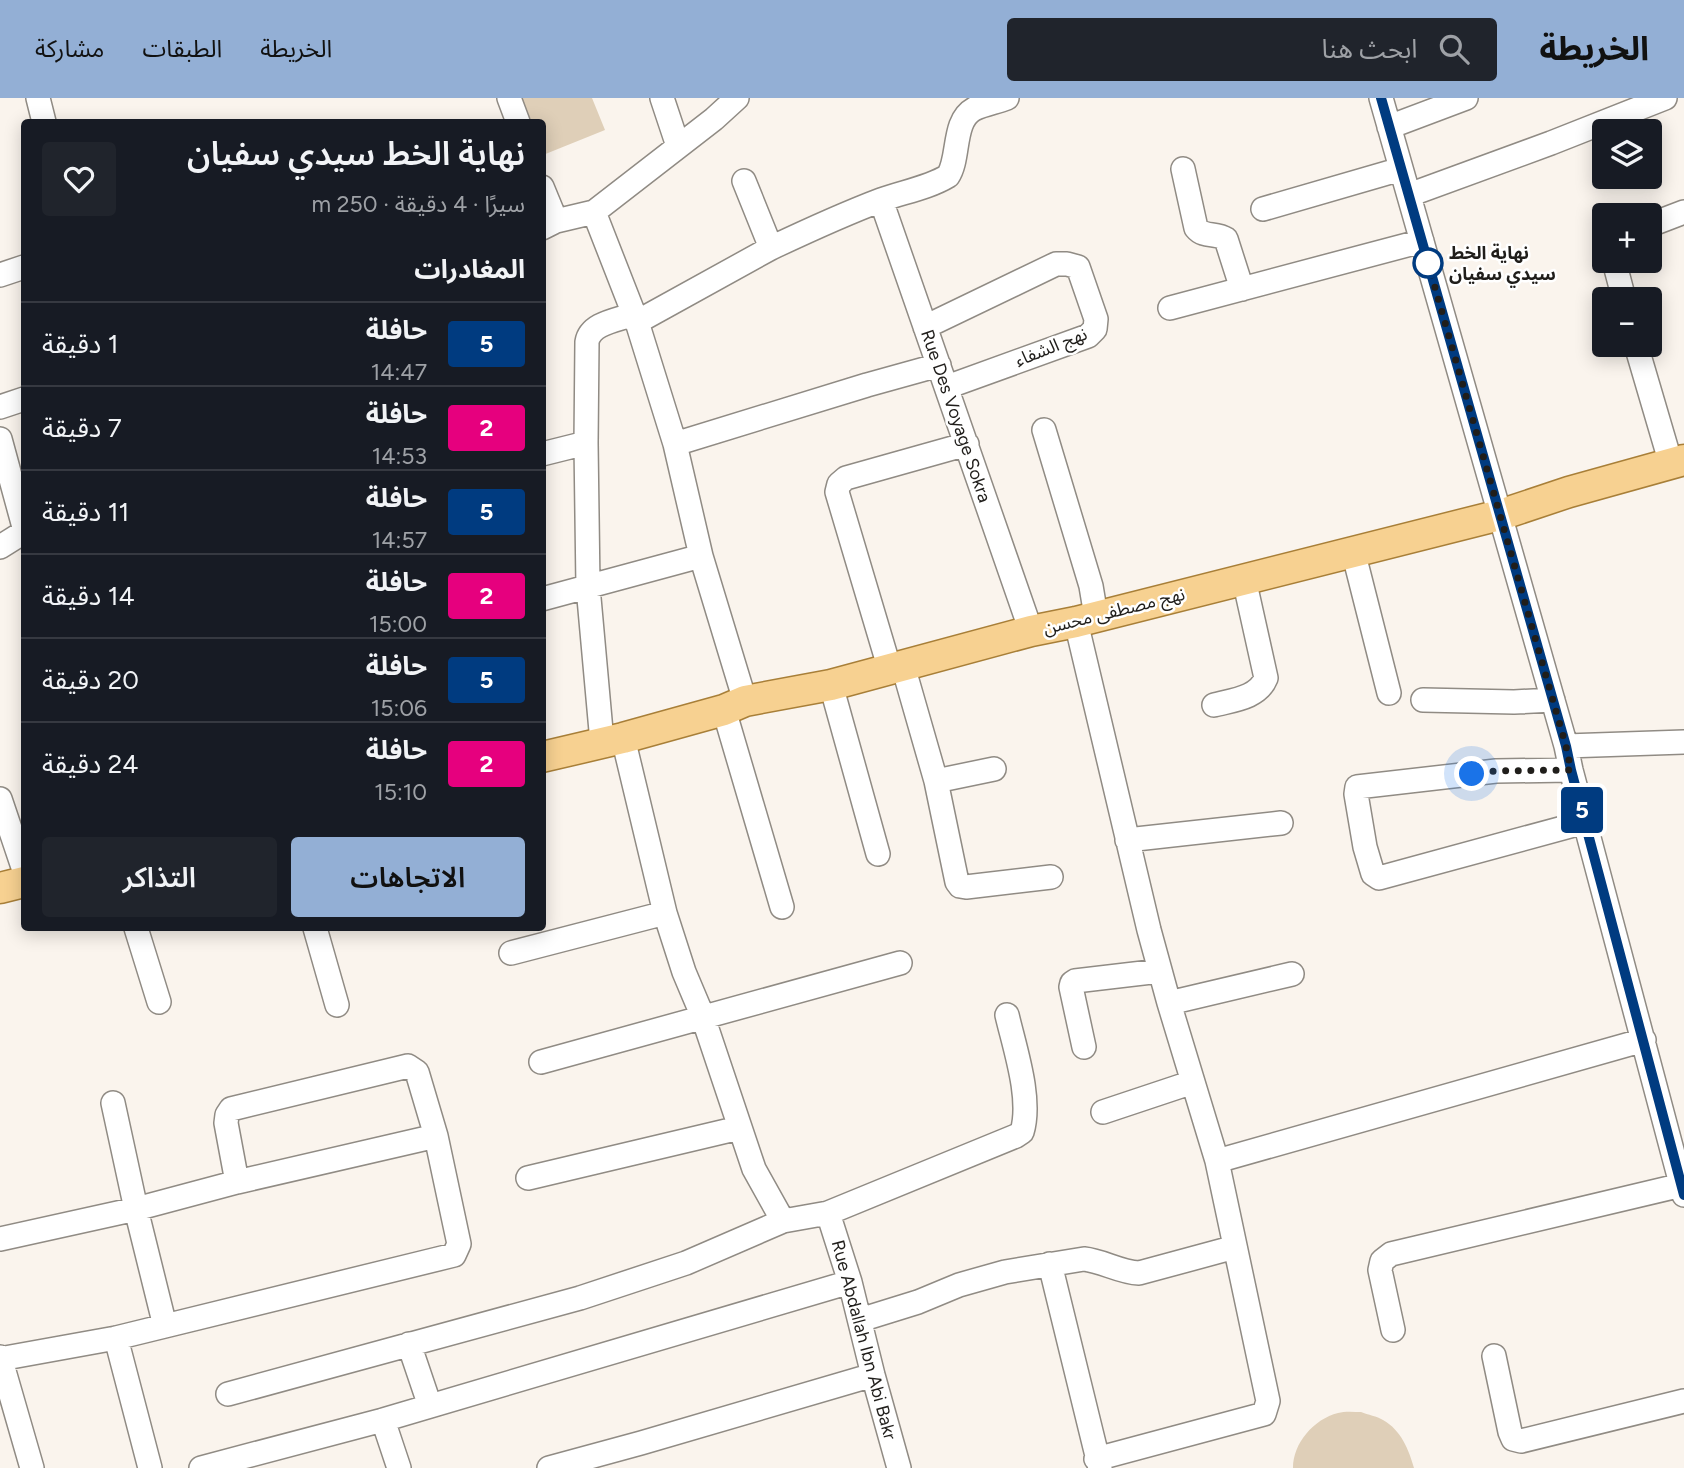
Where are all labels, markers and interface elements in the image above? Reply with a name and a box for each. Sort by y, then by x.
search box [1007,18,1497,81]
text: الخريطة [1539,29,1649,68]
icon: search [1435,30,1473,68]
text: ابحث هنا [1321,33,1417,65]
text: مشاركة [35,34,104,63]
text: الطبقات [142,34,222,63]
text: الخريطة [260,34,332,63]
map controls [1592,119,1662,357]
button: layers [1592,119,1662,189]
text: نهاية الخط سيدي سفيان [187,134,525,173]
button: heart [42,142,116,216]
text: سيرًا · 4 دقيقة · 250 m [312,190,525,218]
button: + [1592,203,1662,273]
place label: نهاية الخط سيدي سفيان [1449,242,1556,288]
marker: نهاية الخط سيدي سفيان [1413,248,1443,278]
text: المغادرات [414,253,525,285]
button: − [1592,287,1662,357]
text: حافلة [366,314,427,346]
street label: نهج الشفاء [1012,323,1091,373]
street label: Rue Des Voyage Sokra [916,327,996,505]
text: 1 دقيقة [42,328,118,360]
text: 5 [480,329,493,358]
text: 14:47 [371,358,427,386]
text: حافلة [366,398,427,430]
text: 7 دقيقة [42,412,122,444]
text: 2 [480,413,493,442]
text: 14:53 [372,442,427,470]
text: حافلة [366,482,427,514]
text: 11 دقيقة [42,496,129,528]
text: 5 [480,497,493,526]
text: 14:57 [372,526,427,554]
text: حافلة [366,566,427,598]
text: 14 دقيقة [42,580,135,612]
text: 2 [480,581,493,610]
street label: نهج مصطفى محسن [1041,583,1188,641]
text: 15:00 [369,610,427,638]
text: حافلة [366,650,427,682]
text: 20 دقيقة [42,664,139,696]
text: 5 [480,665,493,694]
text: 15:06 [371,694,427,722]
text: حافلة [366,734,427,766]
text: 24 دقيقة [42,748,138,780]
text: 2 [480,749,493,778]
your location [1454,756,1489,791]
text: 15:10 [374,778,427,806]
line badge: 5 [1559,787,1605,833]
text: 5 [1575,795,1589,824]
button: التذاكر [42,837,277,917]
button: الاتجاهات [291,837,525,917]
street label: Rue Abdallah Ibn Abi Bakr [827,1238,901,1442]

